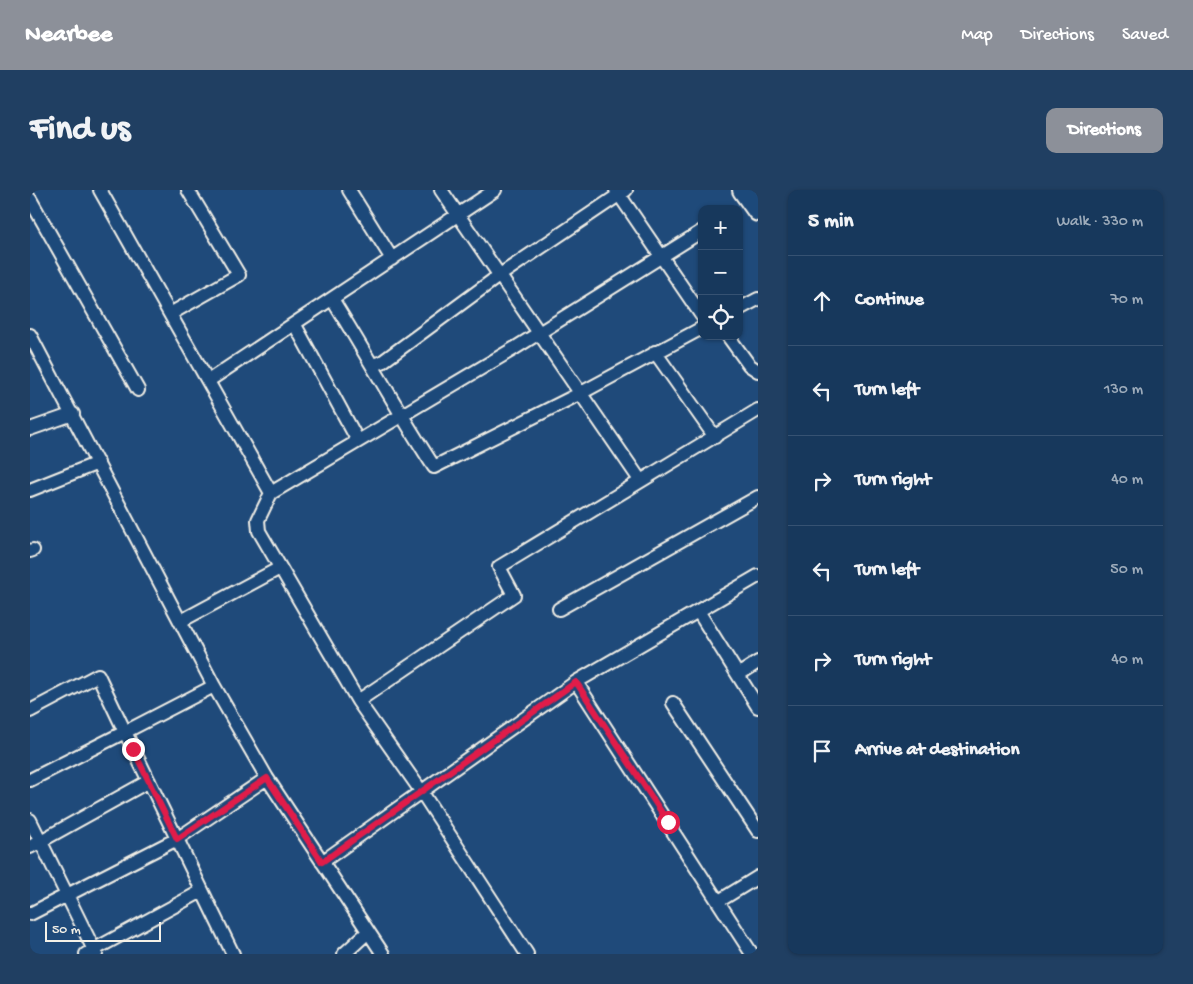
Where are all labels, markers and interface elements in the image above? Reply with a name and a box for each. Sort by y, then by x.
text: Nearbee [25,21,112,50]
text: Map [961,25,993,46]
text: Directions [1021,25,1094,46]
text: Saved [1122,25,1168,46]
button: Directions [1046,108,1163,153]
text: Find us [30,110,130,151]
map controls [698,205,743,340]
button: + [698,205,743,250]
text: 5 min [808,210,853,235]
text: Walk · 330 m [1056,213,1143,232]
button: − [698,250,743,295]
icon: ahead [808,287,836,315]
text: Continue [855,289,924,312]
text: 70 m [1110,291,1143,310]
button: locate [698,295,743,340]
icon: left [808,377,836,405]
text: Turn left [855,379,919,402]
text: 130 m [1104,381,1143,400]
icon: right [808,467,836,495]
text: Turn right [855,469,931,492]
text: 40 m [1111,471,1143,490]
icon: left [808,557,836,585]
text: Turn left [855,559,919,582]
text: 50 m [1110,561,1143,580]
icon: right [808,647,836,675]
text: Turn right [855,649,931,672]
text: 40 m [1111,651,1143,670]
icon: arrive [808,737,836,765]
route end [122,738,145,761]
text: Arrive at destination [855,739,1019,762]
route start [657,811,680,834]
scale bar [45,919,161,942]
text: 50 m [52,922,81,939]

